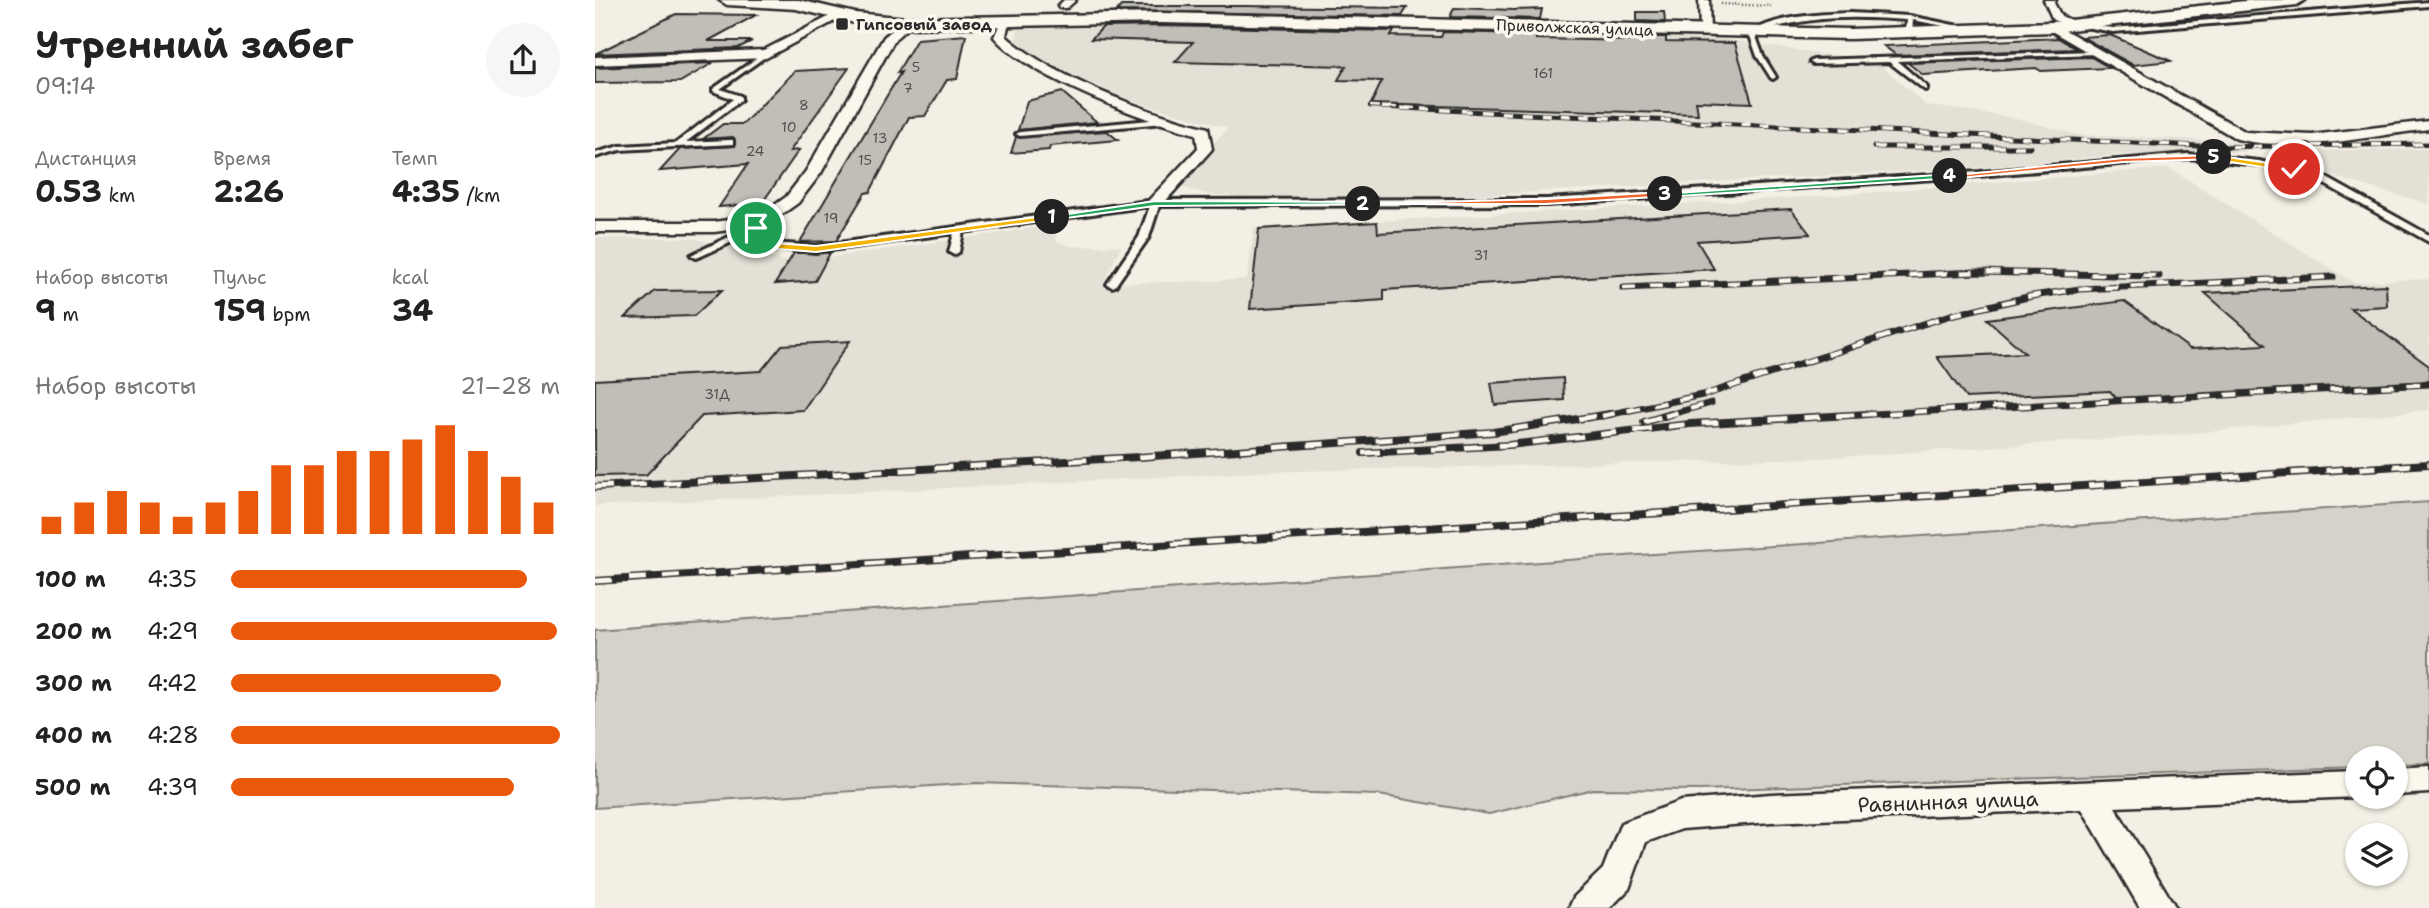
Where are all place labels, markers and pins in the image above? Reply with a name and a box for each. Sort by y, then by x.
place label: Гипсовый завод [856,14,993,35]
marker: Гипсовый завод [834,16,850,32]
pin [2264,139,2324,199]
pin: 5 [2197,140,2231,174]
pin: 4 [1933,158,1967,194]
pin: 3 [1647,176,1683,212]
pin: 2 [1345,186,1381,222]
pin [726,198,786,258]
pin: 1 [1035,200,1070,234]

